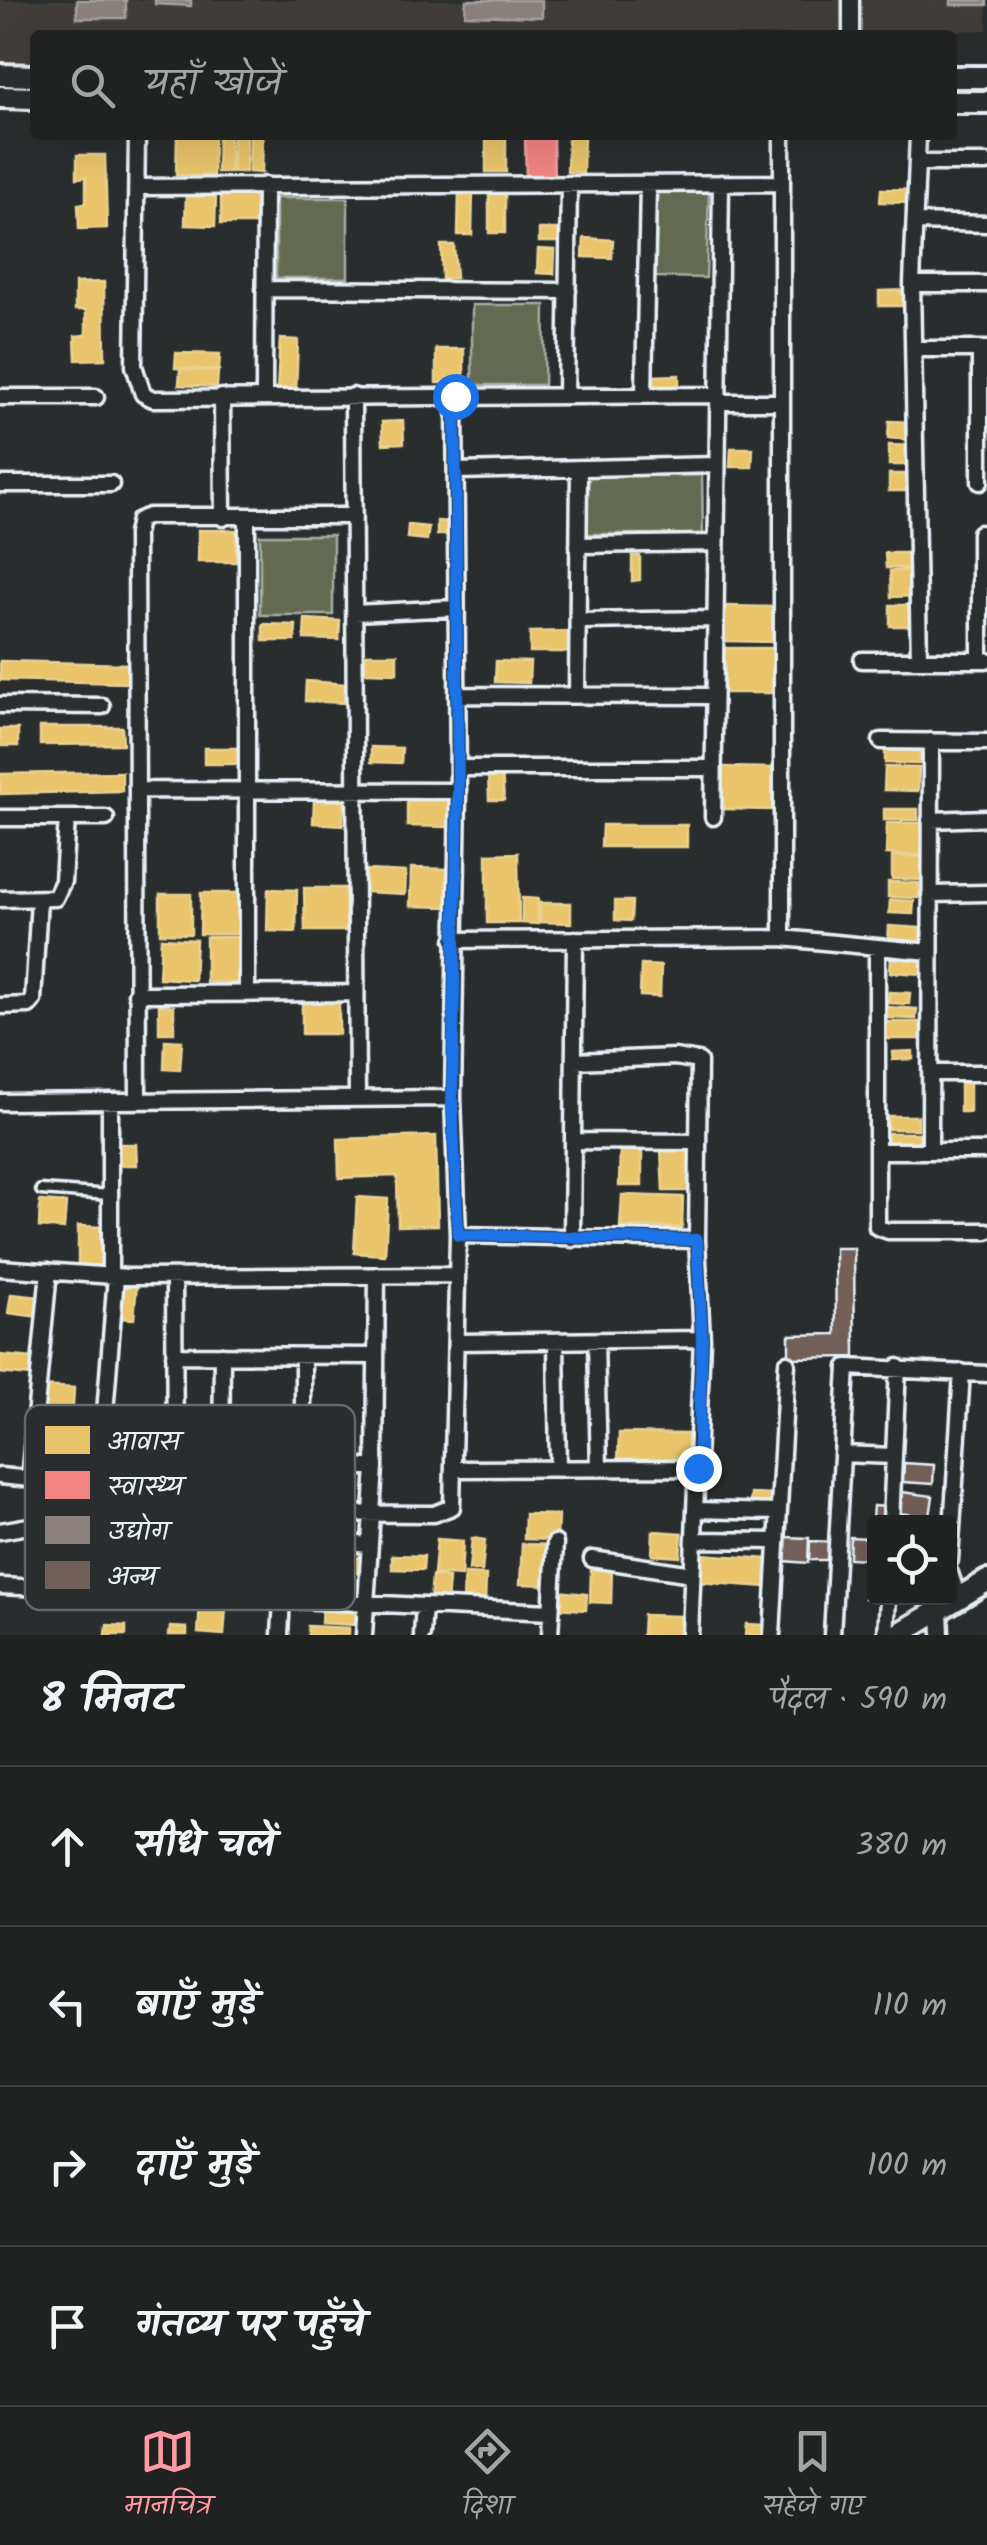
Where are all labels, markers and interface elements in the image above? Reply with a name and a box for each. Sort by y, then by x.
search box [30,30,957,140]
text: यहाँ खोजें [145,55,282,115]
icon: search [65,58,120,113]
route start [433,374,479,420]
legend [25,1405,355,1610]
text: आवास [108,1420,185,1465]
route end [676,1446,722,1492]
text: स्वास्थ्य [108,1465,187,1510]
text: उद्योग [108,1510,174,1555]
map controls [867,1515,957,1605]
button: locate [867,1515,957,1605]
text: अन्य [108,1555,161,1600]
text: 8 मिनट [40,1667,176,1734]
text: पैदल · 590 m [770,1675,947,1726]
text: सीधे चलें [135,1816,275,1876]
icon: ahead [40,1819,95,1874]
text: 380 m [855,1821,947,1872]
text: बाएँ मुड़ें [135,1976,257,2036]
icon: left [40,1979,95,2034]
text: 110 m [873,1981,947,2032]
text: दाएँ मुड़ें [135,2136,253,2196]
icon: right [40,2139,95,2194]
text: 100 m [867,2141,947,2192]
text: गंतव्य पर पहुँचे [135,2296,365,2356]
icon: arrive [40,2299,95,2354]
tab: मानचित्र [124,2424,211,2529]
tab: दिशा [460,2424,515,2529]
tab: सहेजे गए [763,2424,863,2529]

